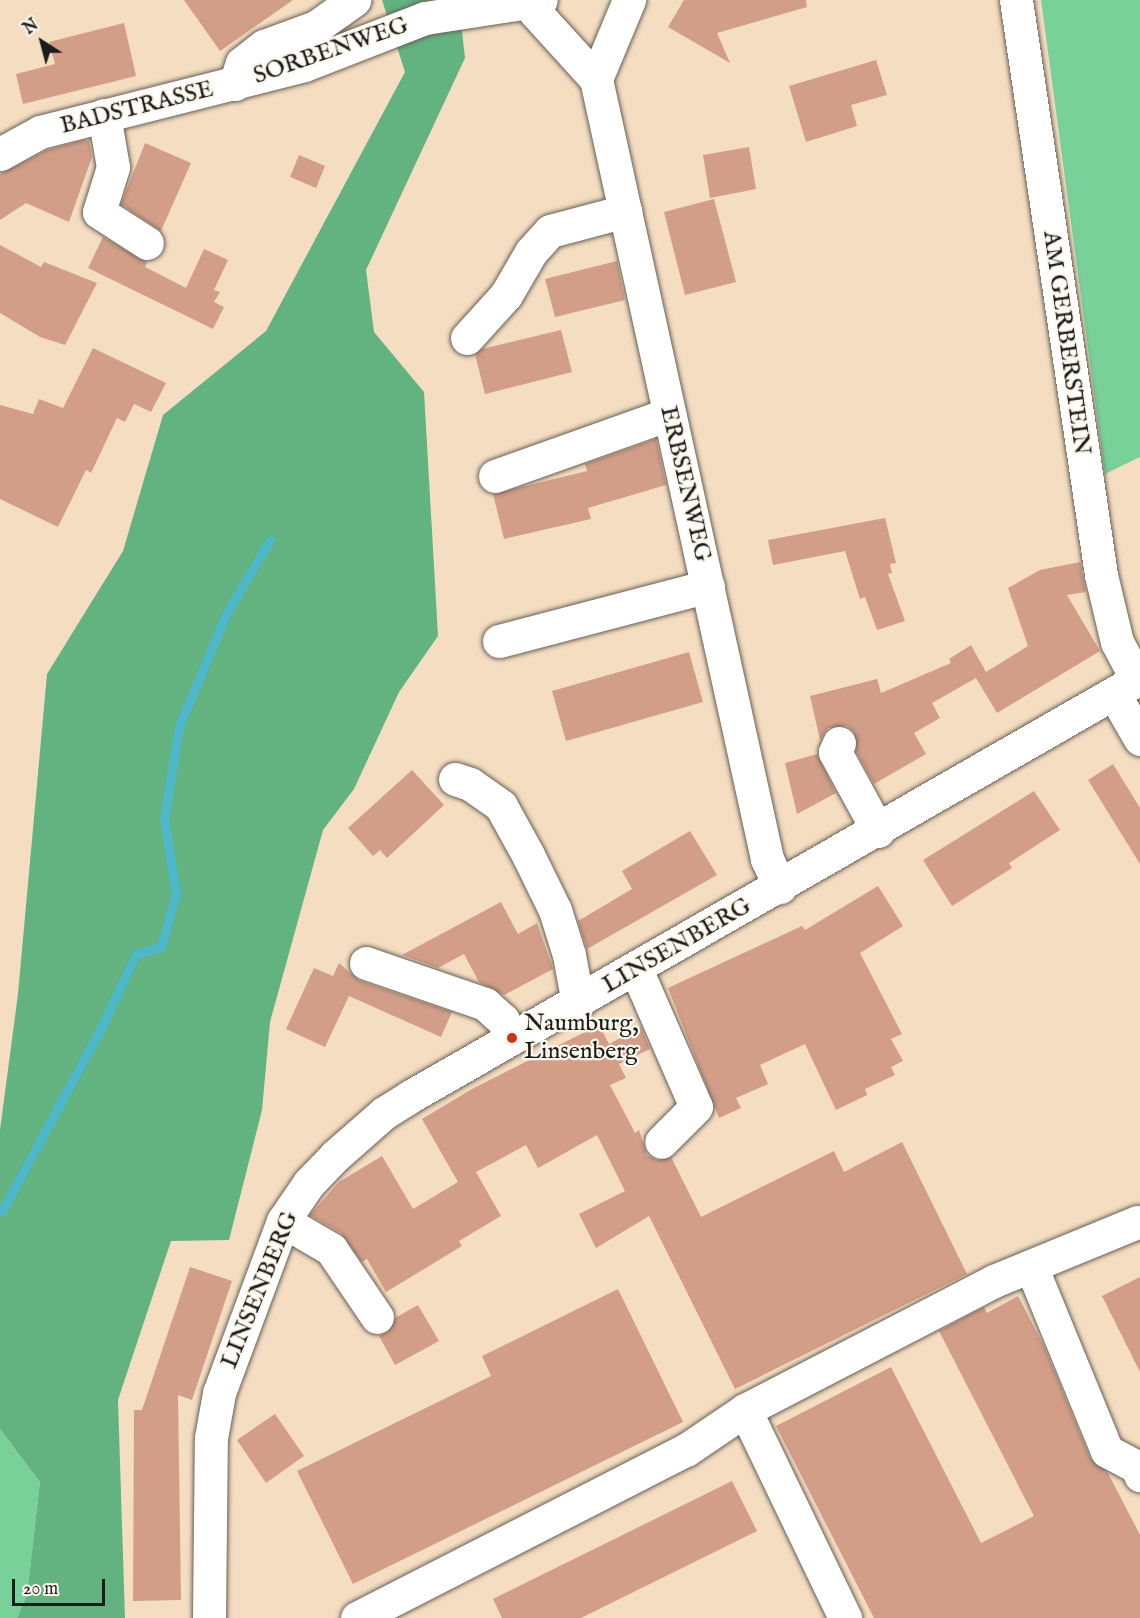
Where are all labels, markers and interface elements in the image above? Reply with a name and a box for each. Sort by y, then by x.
street label: SORBENWEG [250,11,412,91]
north arrow [12,12,72,72]
text: N [20,15,43,40]
street label: BADSTRASSE [57,75,217,141]
street label: AM GERBERSTEIN [1036,229,1096,457]
street label: ERBSENWEG [653,403,717,565]
street label: LINSENBERG [598,892,756,1000]
place label: Naumburg, Linsenberg [524,1010,639,1066]
marker: Naumburg, Linsenberg [505,1031,519,1045]
street label: LINSENBERG [215,1207,305,1373]
scale bar [15,1567,108,1605]
text: 20 m [23,1578,58,1601]

